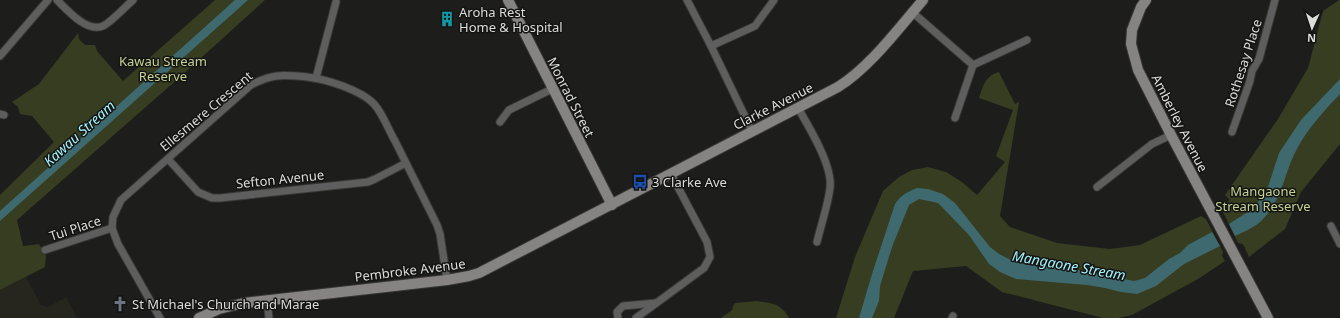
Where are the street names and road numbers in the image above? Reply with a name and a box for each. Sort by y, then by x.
street label: Rothesay Place [1220,17,1266,109]
street label: Monrad Street [543,54,599,140]
street label: Ellesmere Crescent [156,67,256,155]
street label: Amberley Avenue [1148,71,1212,175]
street label: Clarke Avenue [730,78,816,134]
street label: Sefton Avenue [235,165,325,193]
street label: Tui Place [47,211,103,245]
street label: Pembroke Avenue [354,254,466,286]

